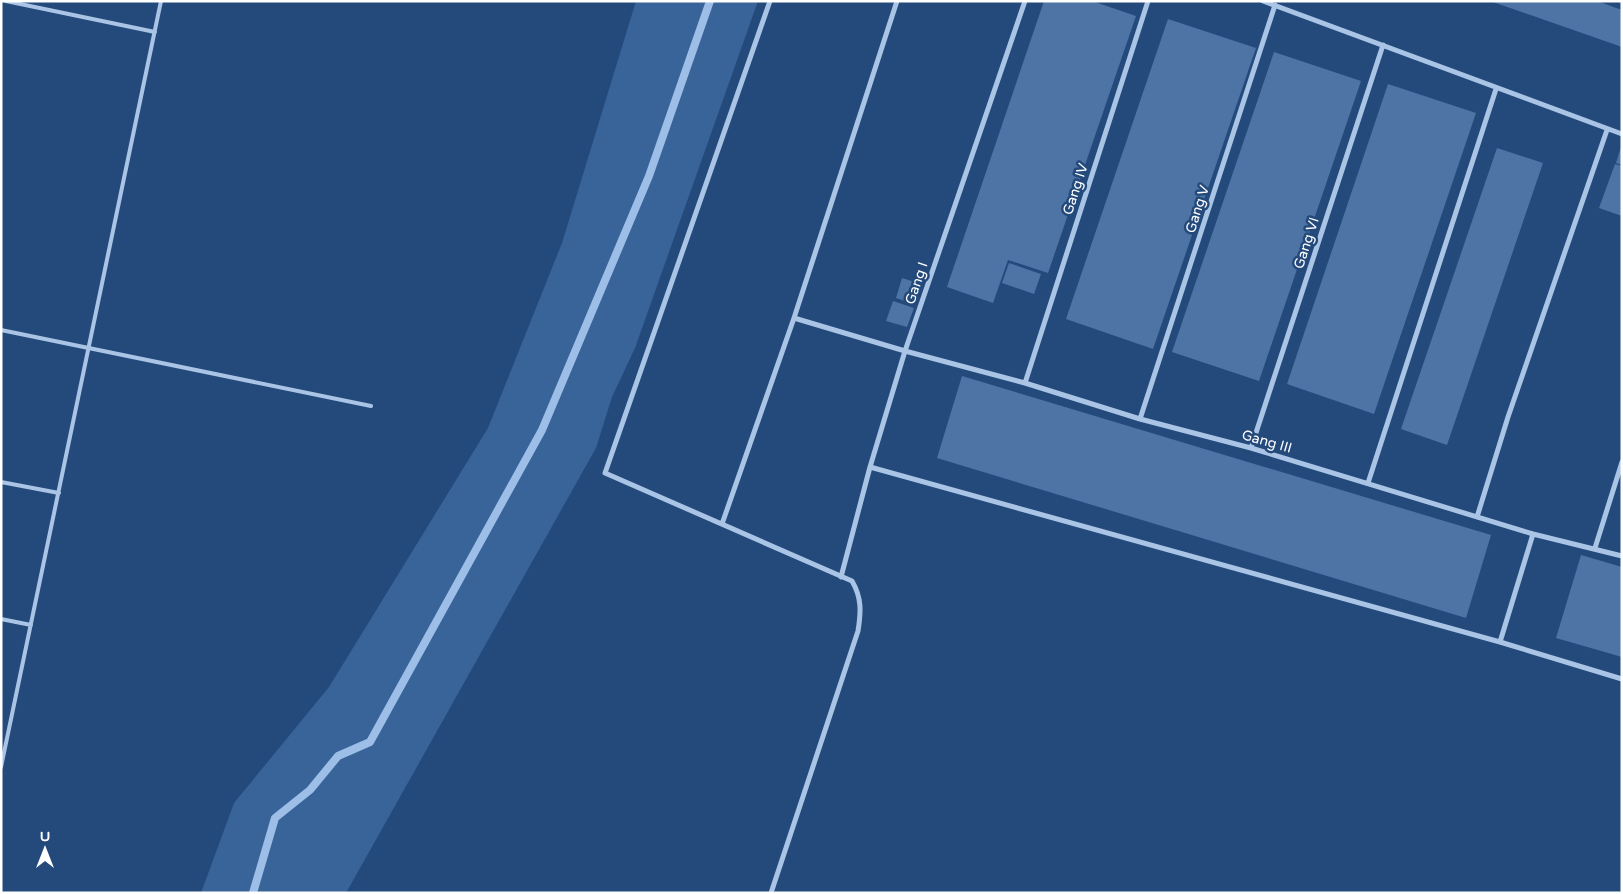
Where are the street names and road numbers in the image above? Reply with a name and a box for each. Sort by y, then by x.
street label: Gang IV [1059,161,1092,217]
street label: Gang V [1182,183,1213,235]
street label: Gang VI [1290,215,1323,271]
street label: Gang I [901,260,932,306]
street label: Gang III [1240,426,1294,457]

